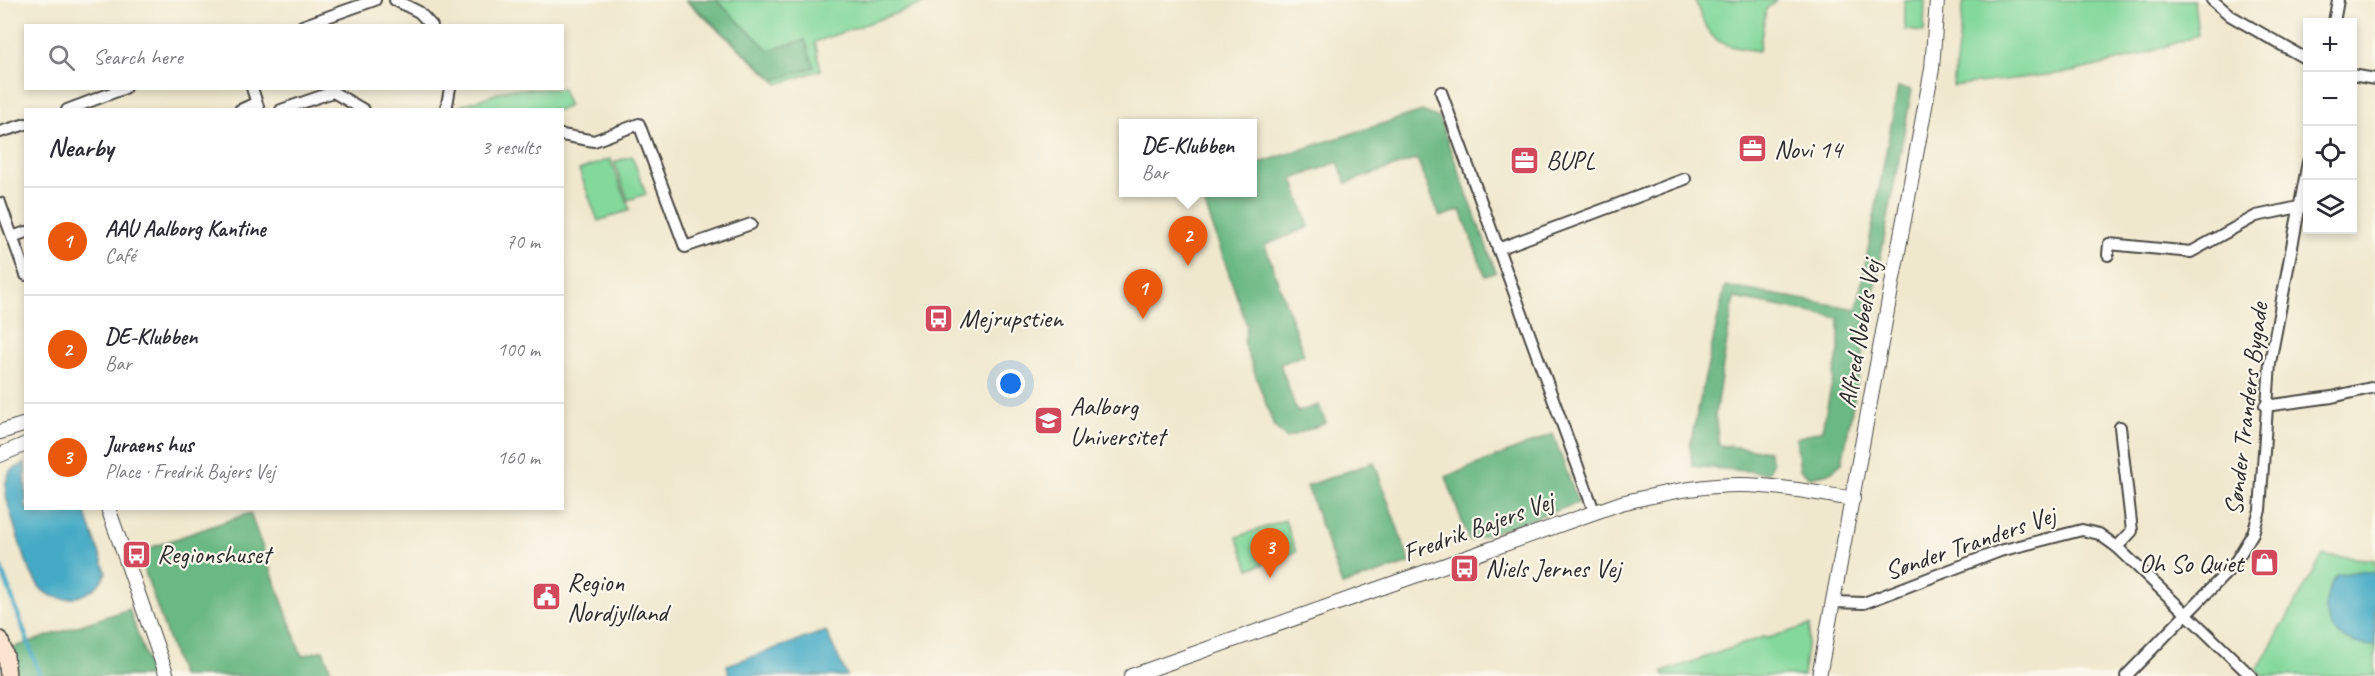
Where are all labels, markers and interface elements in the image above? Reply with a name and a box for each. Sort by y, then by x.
map controls [2303,18,2357,234]
button: + [2303,18,2357,72]
search box [24,24,564,90]
icon: search [45,41,78,74]
text: Search here [93,43,183,71]
button: − [2303,72,2357,126]
popup [1119,119,1257,197]
button: locate [2303,126,2357,180]
text: Nearby [48,131,113,164]
text: DE-Klubben [1142,132,1234,160]
office icon: Novi 14 [1737,133,1769,165]
place label: Novi 14 [1774,133,1844,166]
text: 3 results [481,135,540,160]
office icon: BUPL [1509,144,1541,176]
place label: BUPL [1546,144,1596,177]
text: Bar [1142,160,1168,185]
button: layers [2303,180,2357,234]
text: AAU Aalborg Kantine [105,215,266,243]
pin: 2 [1168,216,1208,266]
text: 1 [63,229,72,254]
text: 70 m [506,229,540,254]
text: Café [105,243,136,268]
street label: Alfred Nobels Vej [1830,254,1889,410]
pin: 1 [1124,270,1162,319]
street label: Sønder Tranders Bygade [2217,299,2276,517]
bus stop icon: Mejrupstien [922,302,954,334]
place label: Mejrupstien [959,302,1064,335]
text: DE-Klubben [105,323,197,351]
text: 2 [63,337,72,362]
text: 100 m [497,337,540,362]
text: Bar [105,351,131,376]
your location [996,369,1025,398]
place label: Aalborg Universitet [1070,390,1168,453]
school or university icon: Aalborg Universitet [1033,405,1065,437]
text: Juraens hus [105,431,193,459]
text: 3 [63,445,72,470]
text: 160 m [497,445,540,470]
text: Place · Fredrik Bajers Vej [105,459,275,484]
street label: Fredrik Bajers Vej [1398,483,1561,569]
street label: Sønder Tranders Vej [1880,498,2062,588]
pin: 3 [1250,528,1290,578]
bus stop icon: Regionshuset [120,538,152,570]
place label: Regionshuset [157,538,274,571]
place label: Oh So Quiet [2139,547,2245,580]
shop icon: Oh So Quiet [2248,547,2280,579]
bus stop icon: Niels Jernes Vej [1448,552,1480,584]
place label: Niels Jernes Vej [1485,552,1623,585]
place label: Region Nordjylland [567,566,671,629]
public building icon: Region Nordjylland [530,581,562,613]

